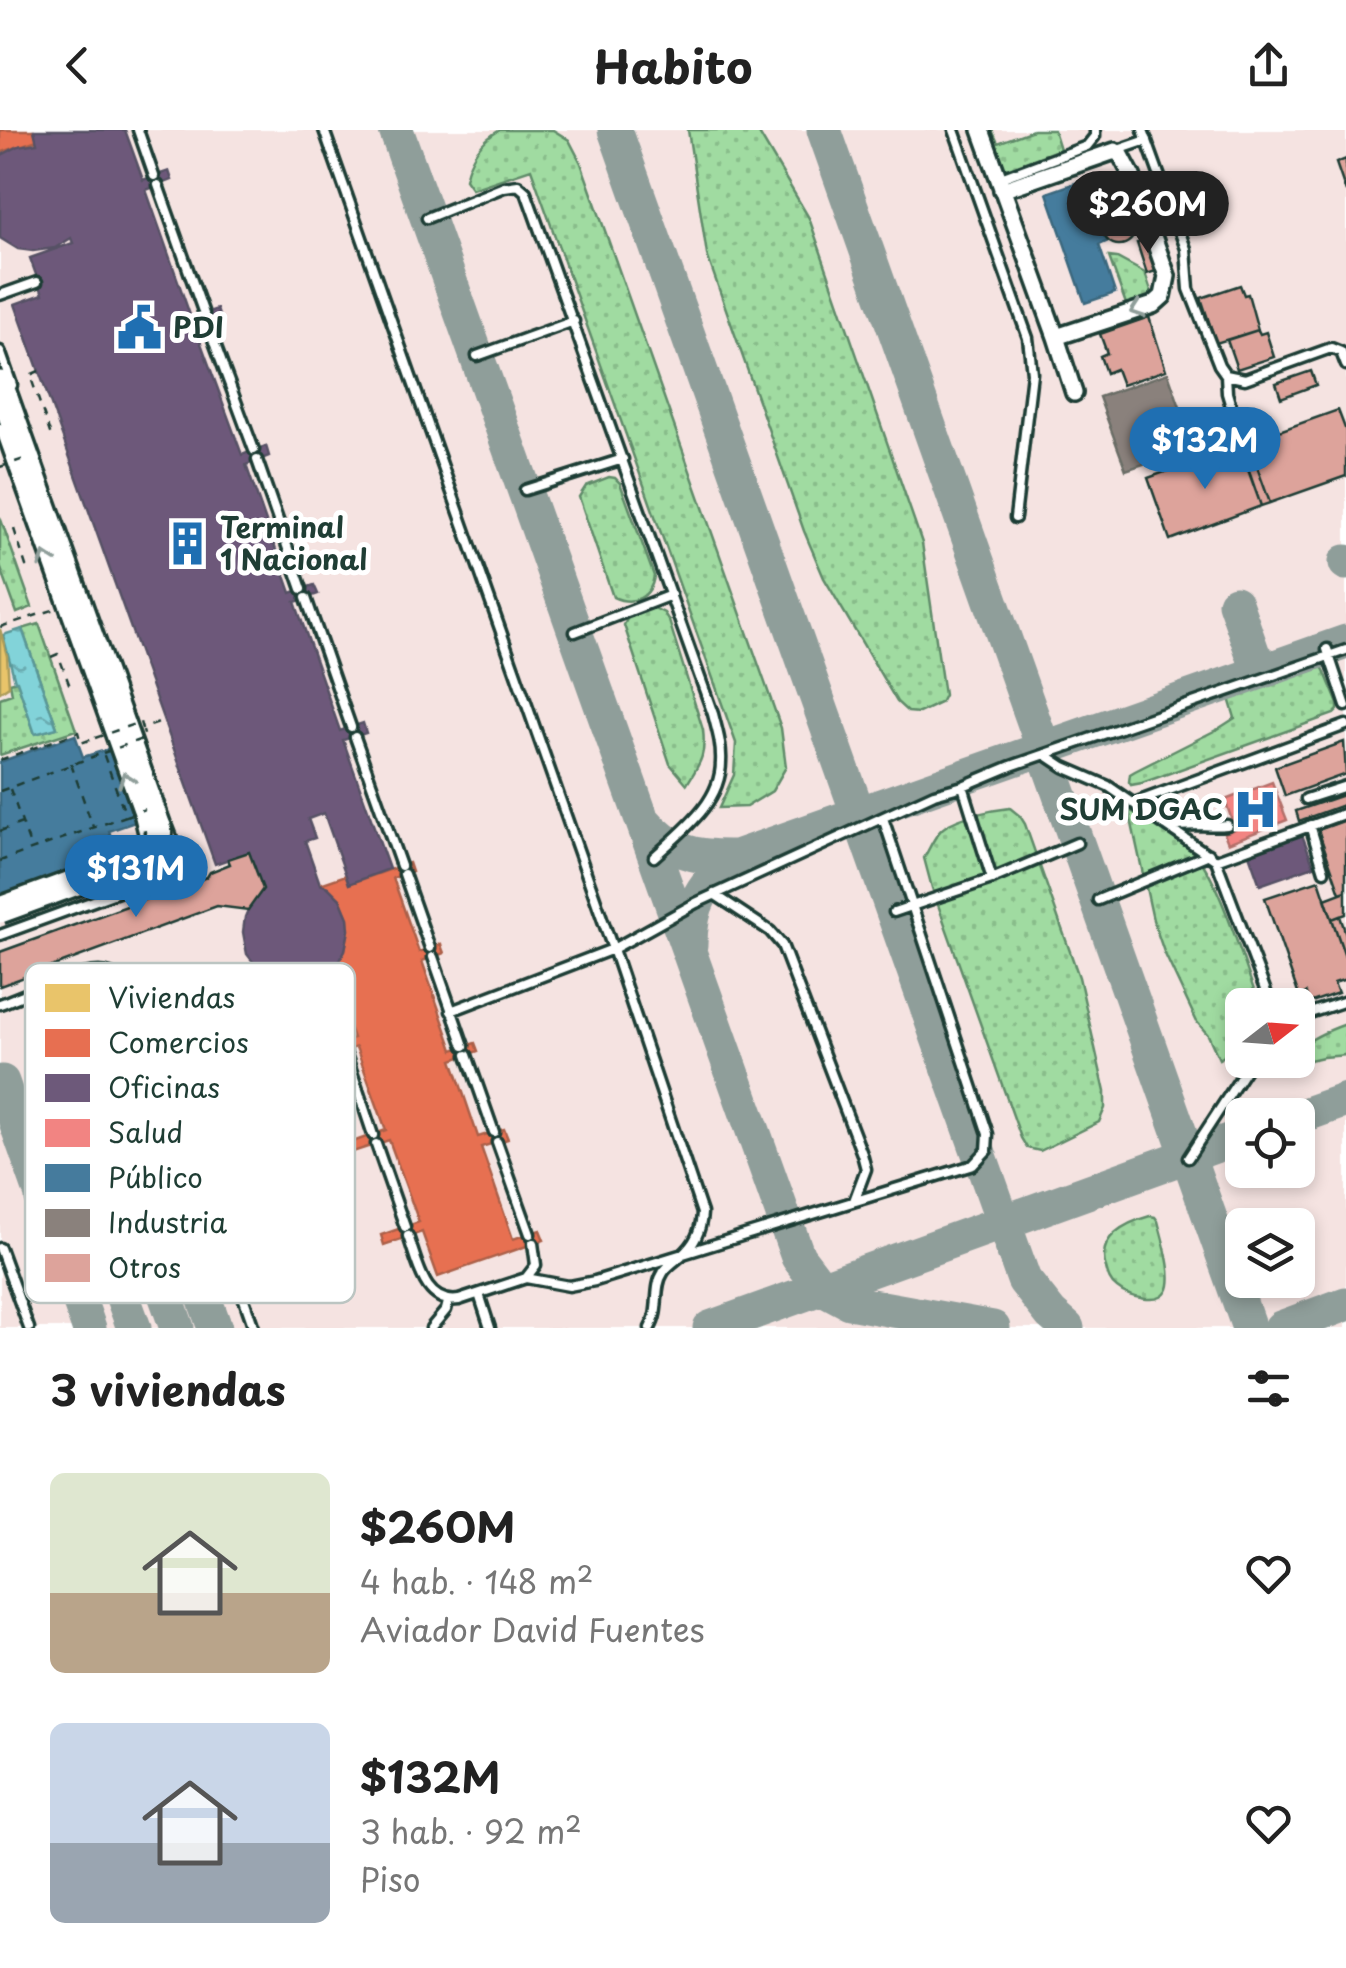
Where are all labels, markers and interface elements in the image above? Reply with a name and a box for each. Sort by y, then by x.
text: Habito [594,31,752,99]
icon: back [50,38,105,93]
icon: share [1241,38,1296,93]
pin: $260M [1078,171,1218,256]
text: $260M [1089,179,1207,227]
one-way arrow [1130,298,1147,319]
public building icon: PDI [116,304,164,352]
place label: PDI [173,305,224,348]
pin: $132M [1135,407,1275,492]
text: $132M [1152,415,1258,463]
place label: Terminal 1 Nacional [220,505,367,580]
building icon: Terminal 1 Nacional [163,520,211,568]
one-way arrow [38,551,58,568]
one-way arrow [118,771,138,789]
hospital icon: SUM DGAC [1232,786,1280,834]
place label: SUM DGAC [1059,787,1223,830]
pin: $131M [66,835,206,920]
text: $131M [87,843,185,891]
legend [25,963,355,1303]
text: Viviendas [108,975,235,1018]
north arrow [1225,988,1315,1078]
map controls [1225,988,1315,1298]
text: Comercios [108,1020,249,1063]
text: Oficinas [108,1065,220,1108]
button: locate [1225,1098,1315,1188]
text: Salud [108,1110,183,1153]
text: Público [108,1155,203,1198]
text: Industria [108,1200,228,1243]
button: layers [1225,1208,1315,1298]
text: Otros [108,1245,181,1288]
text: 3 viviendas [50,1357,286,1420]
icon: filters [1241,1361,1296,1416]
text: $260M [360,1494,515,1557]
icon: home [130,1513,250,1633]
icon: heart [1241,1546,1296,1601]
text: 4 hab. · 148 m² [360,1557,593,1605]
text: Aviador David Fuentes [360,1605,704,1653]
text: $132M [360,1744,500,1807]
icon: home [130,1763,250,1883]
icon: heart [1241,1796,1296,1851]
text: 3 hab. · 92 m² [360,1807,582,1855]
text: Piso [360,1855,421,1903]

